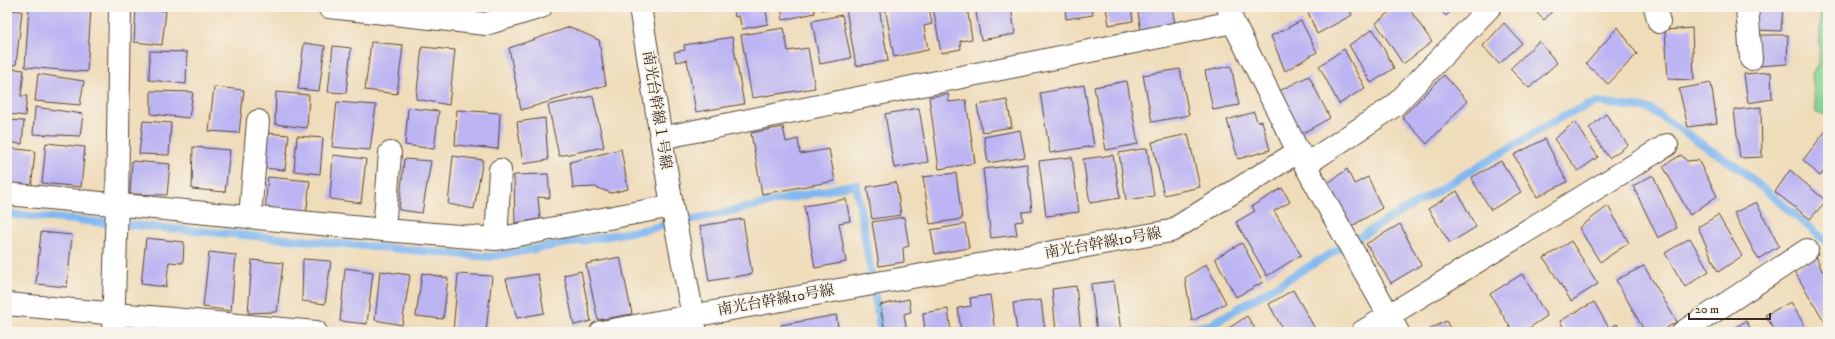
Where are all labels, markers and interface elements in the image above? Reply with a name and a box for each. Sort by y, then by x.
street label: 南光台幹線１号線 [638,49,676,171]
street label: 南光台幹線10号線 [1043,223,1163,263]
street label: 南光台幹線10号線 [716,280,836,320]
scale bar [1689,295,1770,321]
text: 20 m [1695,302,1719,317]

